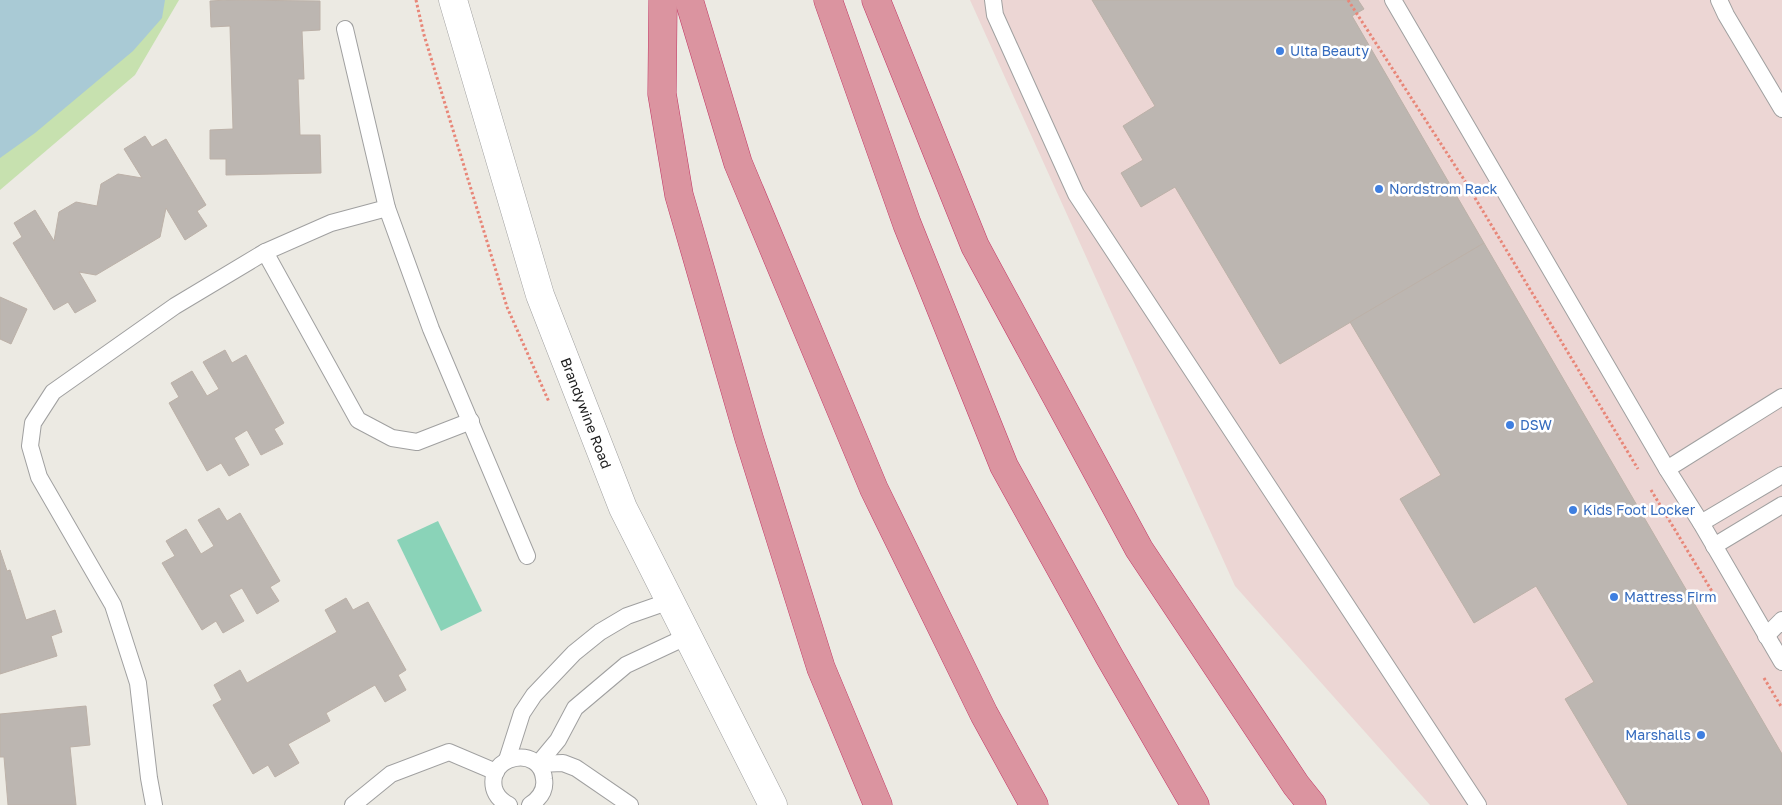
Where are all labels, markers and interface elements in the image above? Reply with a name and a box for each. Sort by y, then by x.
place label: Ulta Beauty [1290,42,1369,59]
marker: Ulta Beauty [1274,45,1286,57]
place label: Nordstrom Rack [1389,180,1498,197]
marker: Nordstrom Rack [1373,183,1385,195]
street label: Brandywine Road [557,355,615,471]
place label: DSW [1520,416,1553,433]
marker: DSW [1504,419,1516,431]
place label: Kids Foot Locker [1583,501,1696,518]
marker: Kids Foot Locker [1567,504,1579,516]
place label: Mattress Firm [1624,588,1717,605]
marker: Mattress Firm [1608,591,1620,603]
place label: Marshalls [1625,726,1691,743]
marker: Marshalls [1695,729,1707,741]

